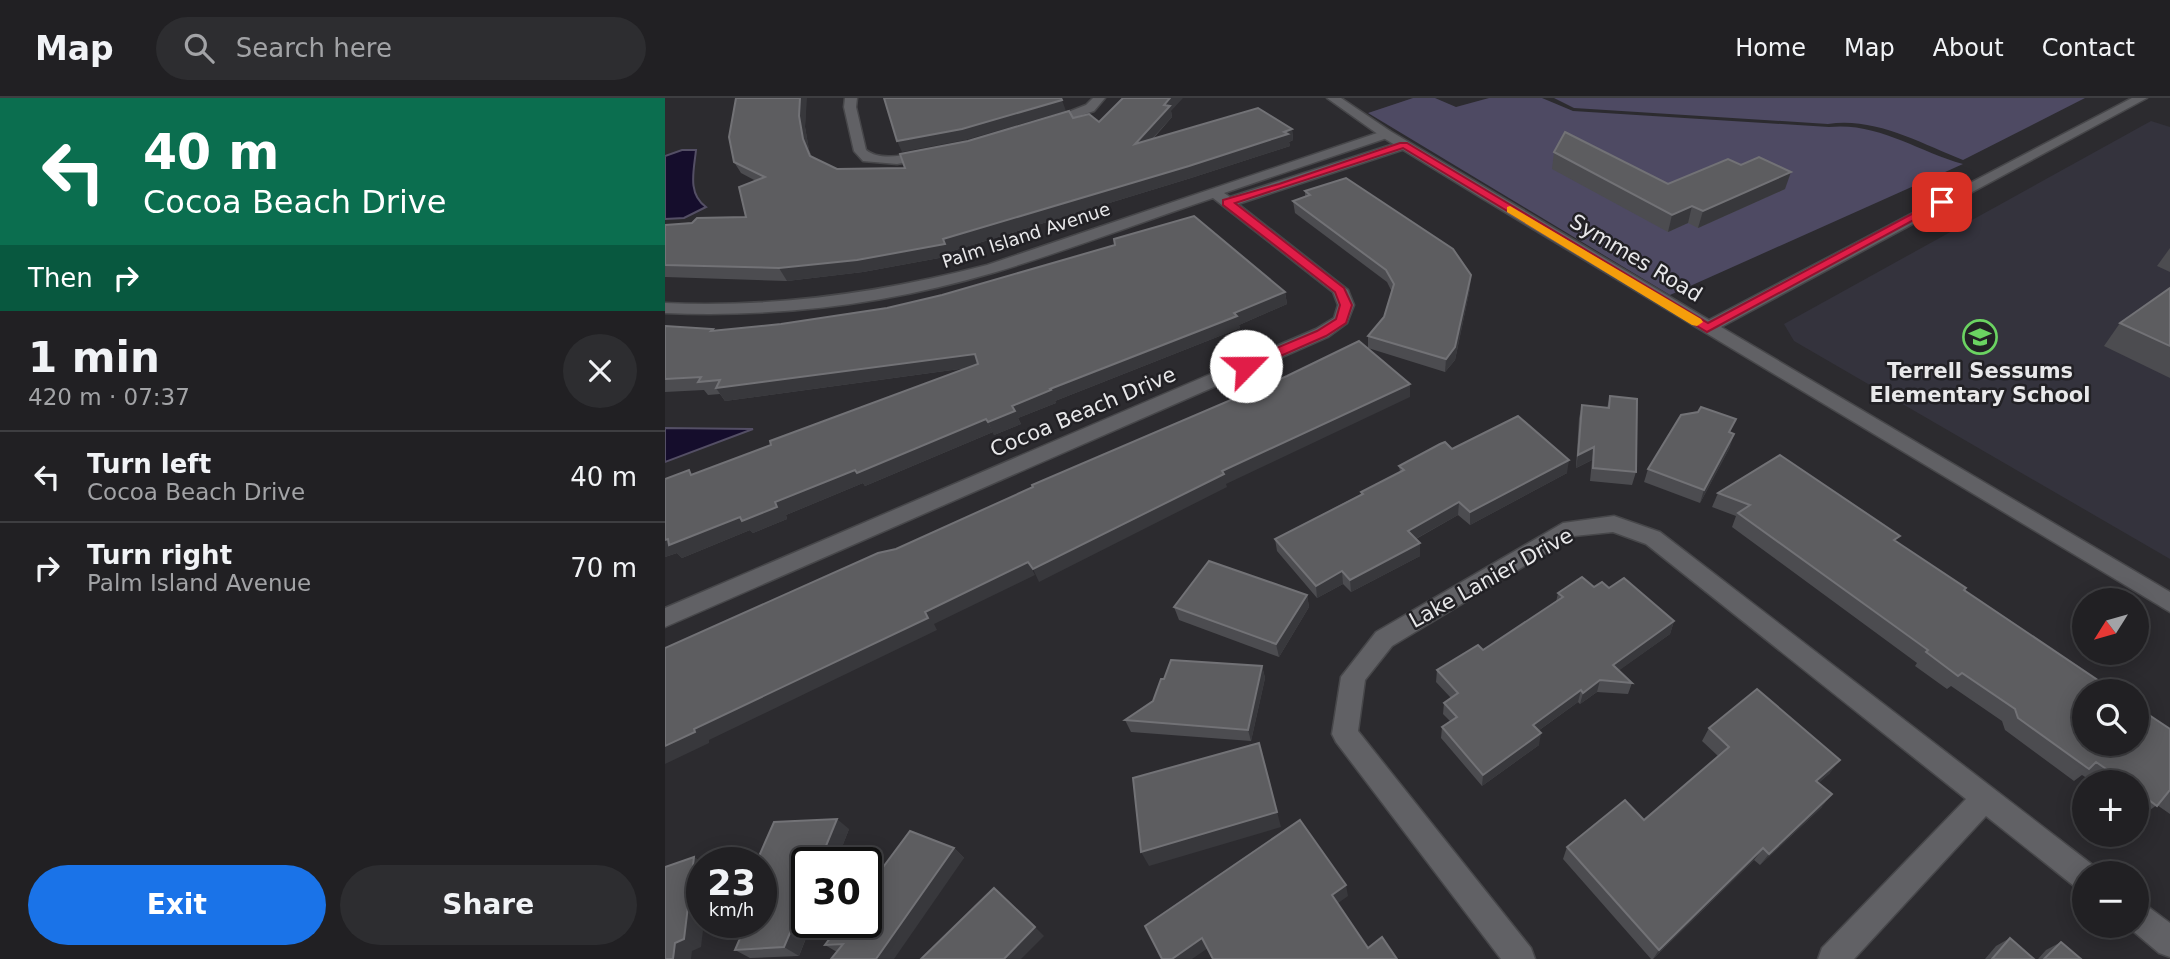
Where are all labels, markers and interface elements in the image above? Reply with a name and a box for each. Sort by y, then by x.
search box [156,17,646,80]
text: Map [35,29,114,68]
icon: search [180,29,218,67]
text: Search here [236,33,392,63]
text: Home [1735,34,1806,62]
text: Map [1844,34,1895,62]
text: About [1933,34,2004,62]
text: Contact [2042,34,2135,62]
text: 40 m [143,124,279,181]
icon: left [28,126,119,217]
pin [1912,172,1972,232]
text: Cocoa Beach Drive [143,183,446,221]
icon: arrive [1923,183,1961,221]
street label: Palm Island Avenue [939,198,1113,272]
street label: Symmes Road [1566,209,1706,307]
icon: right [107,259,145,297]
text: Then [28,263,93,293]
school or university icon: Terrell Sessums Elementary School [1961,318,1999,356]
position arrow [1209,329,1283,403]
text: 1 min [28,333,160,382]
button: close [563,334,637,408]
place label: Terrell Sessums Elementary School [1869,359,2091,407]
street label: Cocoa Beach Drive [987,362,1179,462]
text: 420 m · 07:37 [28,384,190,410]
text: Turn left [87,449,211,479]
icon: left [28,458,66,496]
text: 40 m [570,462,637,492]
text: Cocoa Beach Drive [87,479,305,505]
street label: Lake Lanier Drive [1405,523,1577,633]
text: Turn right [87,540,232,570]
icon: right [28,549,66,587]
text: 70 m [570,553,637,583]
text: Palm Island Avenue [87,570,311,596]
north arrow [2072,588,2149,665]
map controls [2072,588,2149,938]
button: search [2072,679,2149,756]
button: + [2072,770,2149,847]
speed limit sign: 30 [791,847,882,938]
button: − [2072,861,2149,938]
text: 23 [707,863,756,903]
button: Exit [28,865,326,945]
button: Share [340,865,637,945]
text: km/h [709,899,754,920]

